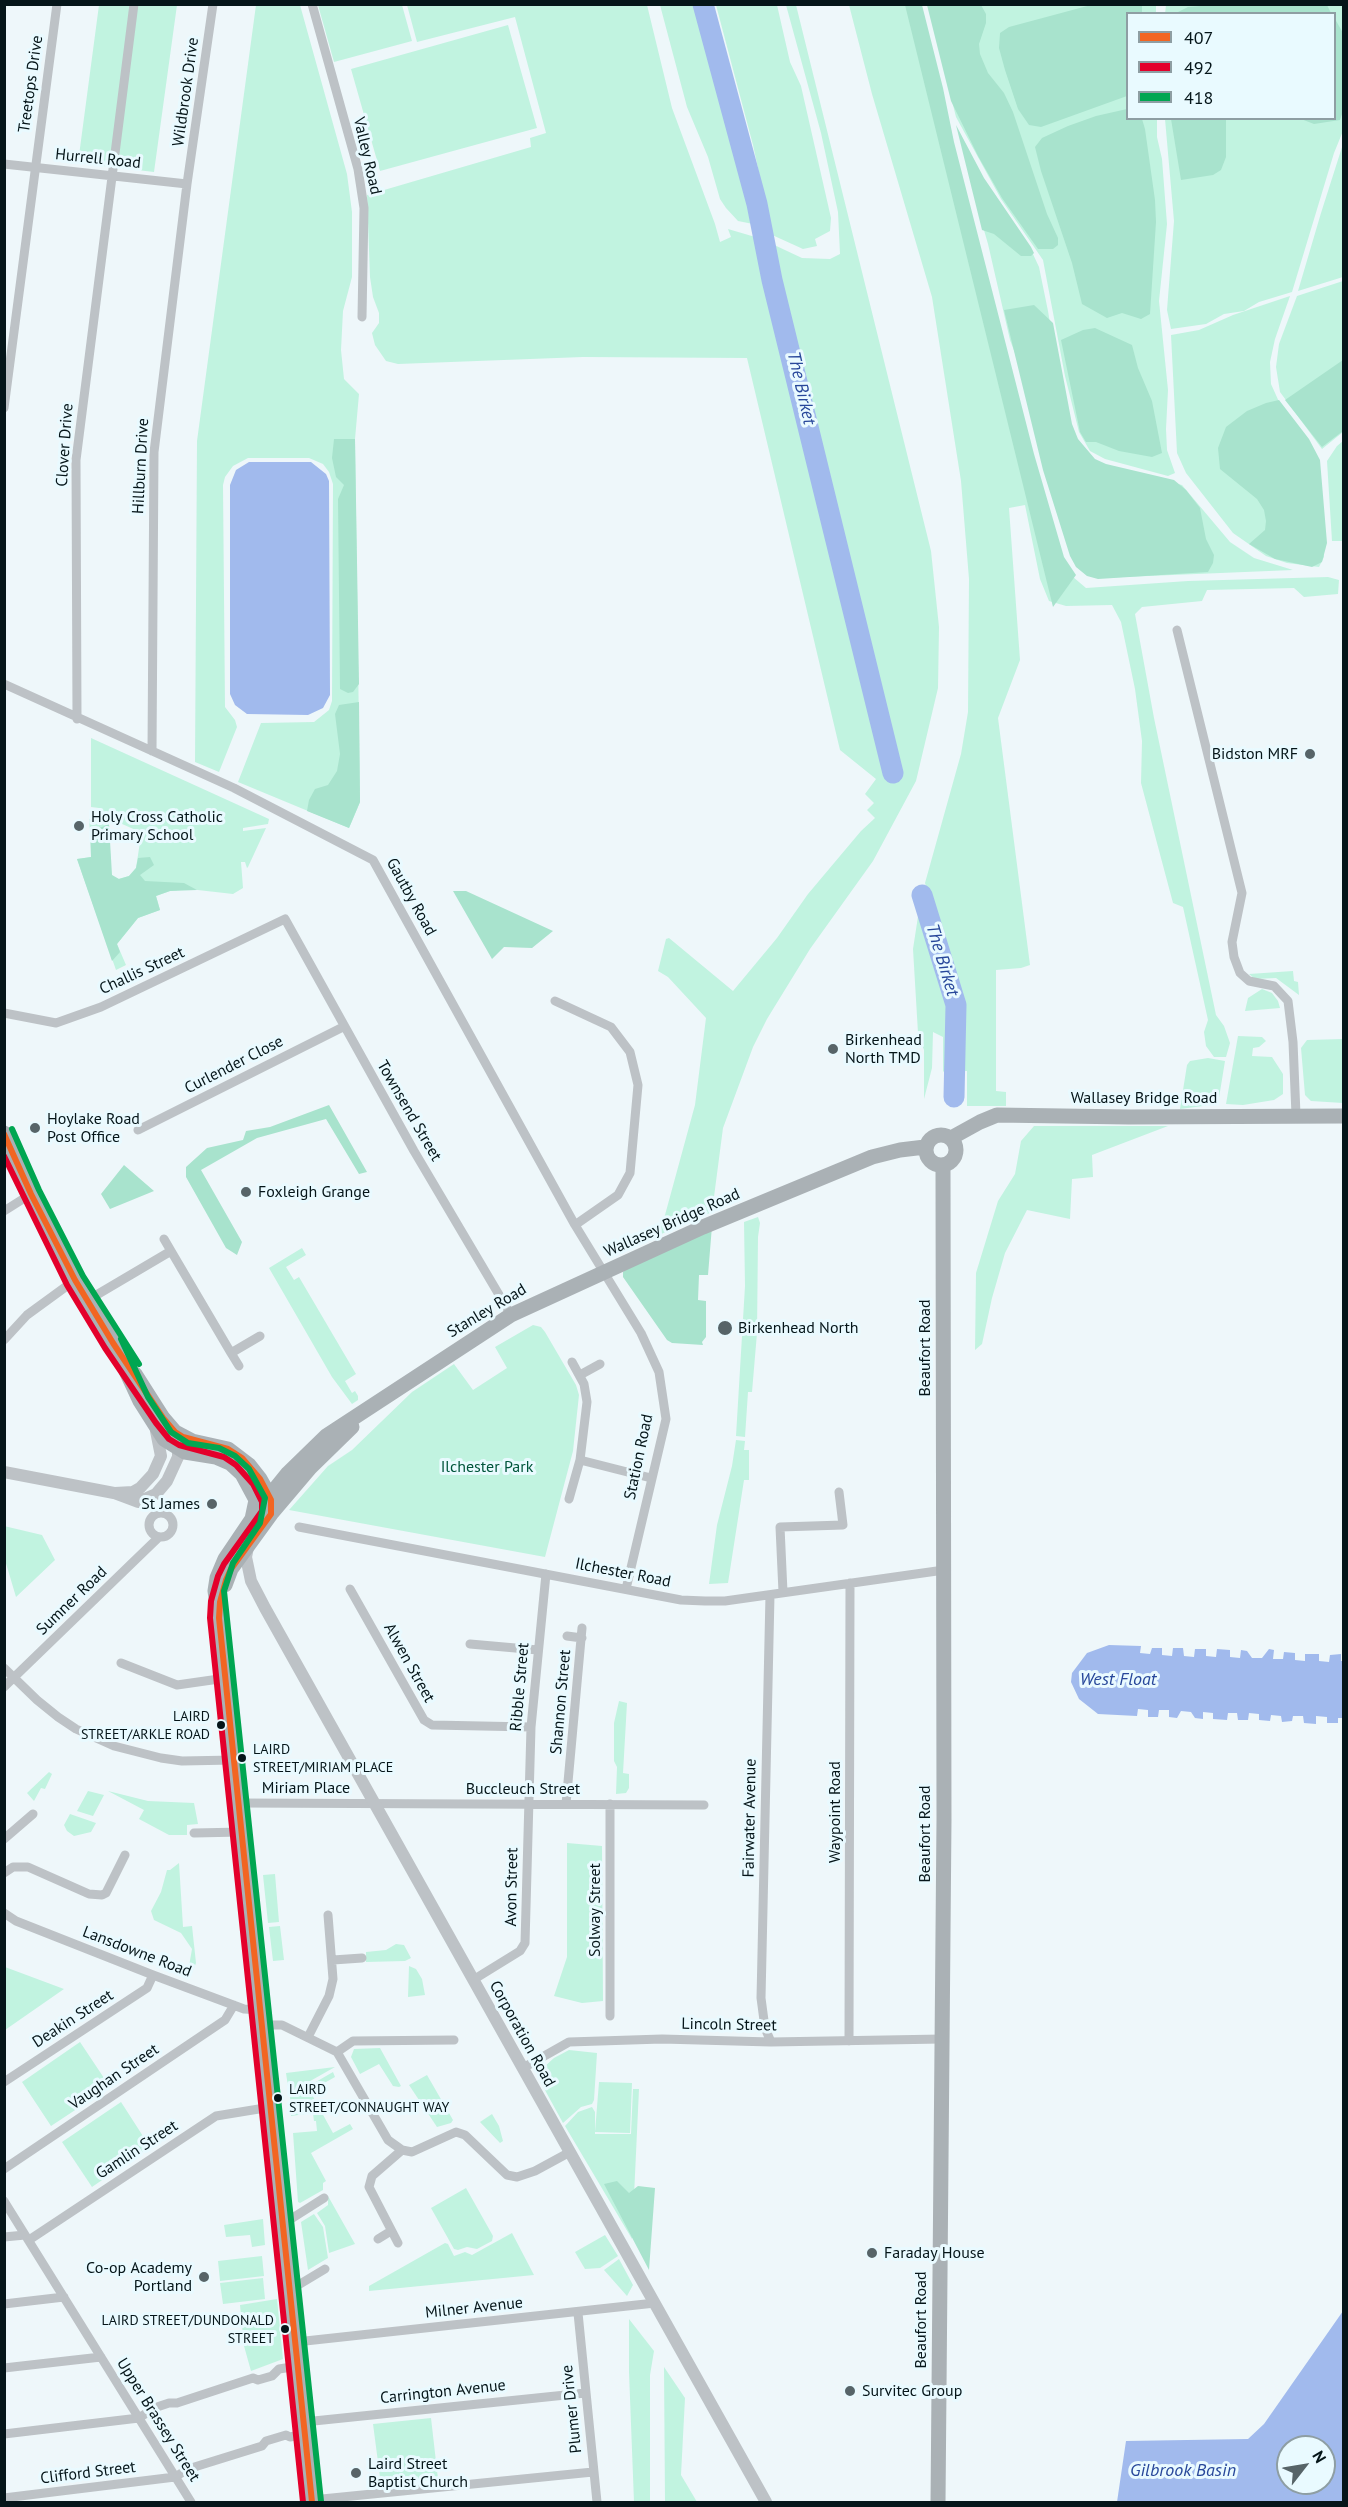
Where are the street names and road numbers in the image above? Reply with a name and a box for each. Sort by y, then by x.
street label: Treetops Drive [15,34,47,134]
street label: Wildbrook Drive [169,36,203,148]
street label: Valley Road [349,115,385,197]
street label: Hurrell Road [54,145,142,173]
street label: Clover Drive [53,403,77,487]
street label: Hillburn Drive [129,418,153,514]
street label: Gautby Road [382,855,440,939]
street label: Challis Street [97,943,187,999]
street label: Curlender Close [181,1032,287,1098]
street label: Townsend Street [372,1057,446,1165]
street label: Wallasey Bridge Road [1071,1088,1217,1108]
street label: Wallasey Bridge Road [601,1184,743,1262]
street label: Stanley Road [444,1280,530,1342]
street label: Beaufort Road [915,1299,935,1397]
street label: Station Road [621,1412,657,1502]
street label: Ilchester Road [574,1554,672,1592]
street label: Sumner Road [33,1563,111,1639]
street label: Alwen Street [379,1620,439,1706]
street label: Ribble Street [507,1642,533,1732]
street label: Shannon Street [547,1649,575,1755]
street label: Fairwater Avenue [739,1758,761,1878]
street label: Waypoint Road [825,1761,845,1863]
street label: Miriam Place [262,1778,350,1798]
street label: Buccleuch Street [466,1779,580,1799]
street label: Beaufort Road [915,1785,935,1883]
street label: Avon Street [502,1847,522,1927]
street label: Solway Street [585,1863,605,1957]
street label: Lansdowne Road [80,1922,194,1982]
street label: Corporation Road [485,1978,559,2090]
street label: Deakin Street [29,1986,117,2052]
street label: Lincoln Street [681,2015,777,2035]
street label: Vaughan Street [66,2040,162,2114]
street label: Gamlin Street [93,2116,181,2184]
street label: Beaufort Road [911,2271,931,2369]
street label: Milner Avenue [424,2293,524,2323]
street label: Upper Brassey Street [112,2355,204,2485]
street label: Plumer Drive [558,2364,586,2454]
street label: Carrington Avenue [379,2376,507,2408]
street label: Clifford Street [39,2458,137,2488]

